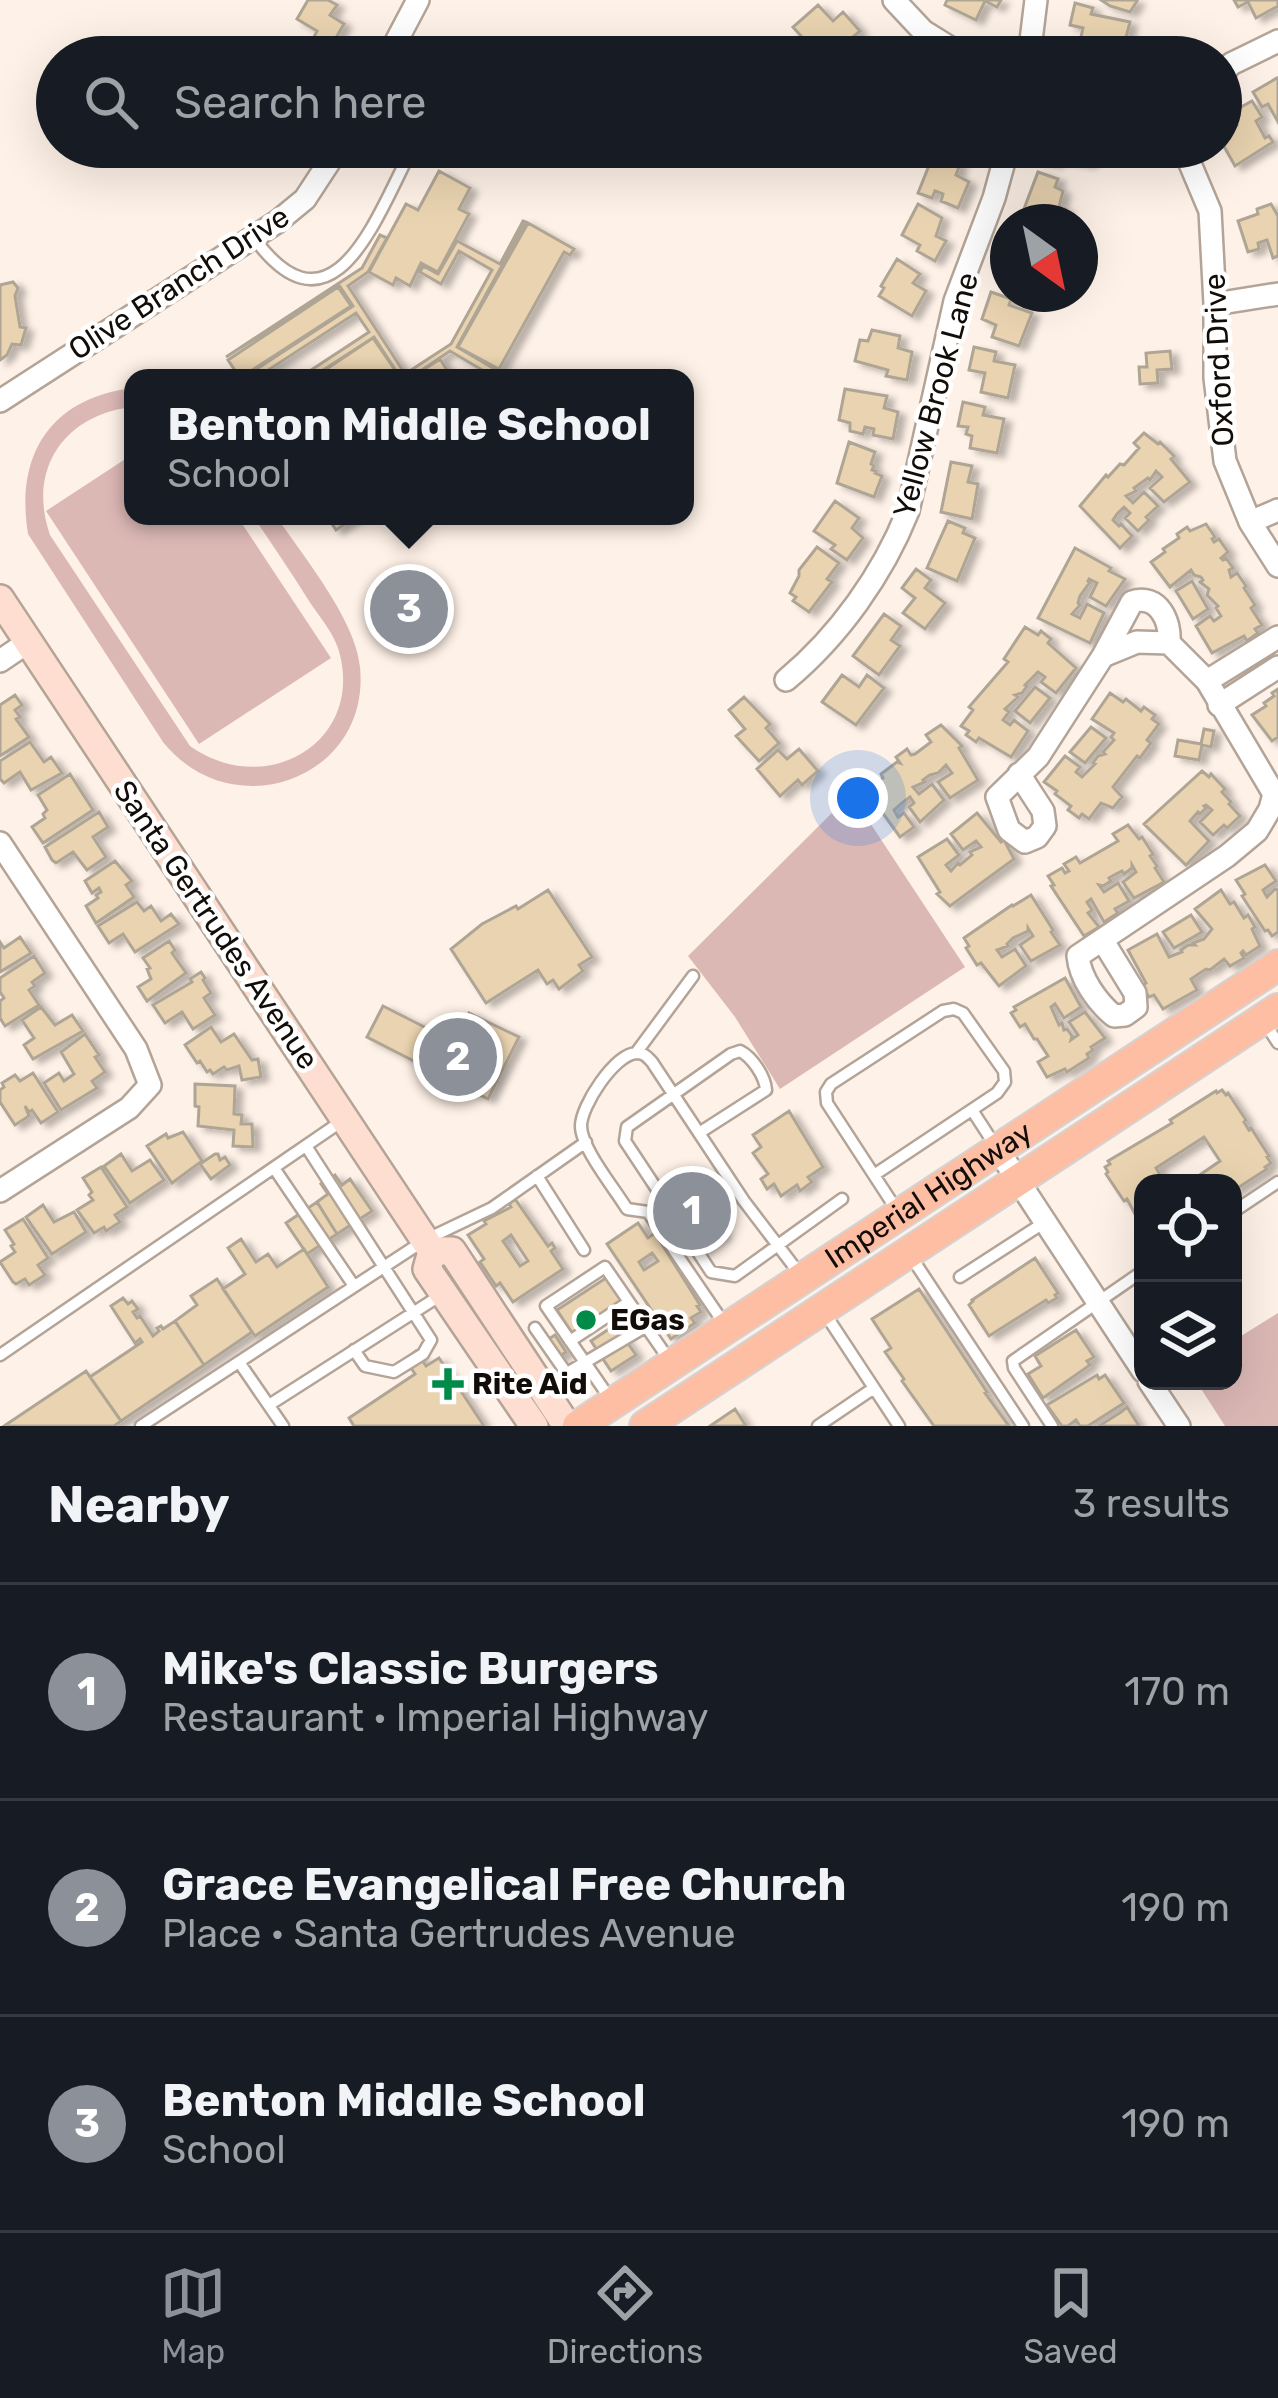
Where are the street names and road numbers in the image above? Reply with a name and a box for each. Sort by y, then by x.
street label: Olive Branch Drive [62,198,296,368]
street label: Yellow Brook Lane [886,268,986,522]
street label: Oxford Drive [1196,272,1242,448]
street label: Santa Gertrudes Avenue [106,774,326,1076]
street label: Imperial Highway [818,1114,1039,1276]

